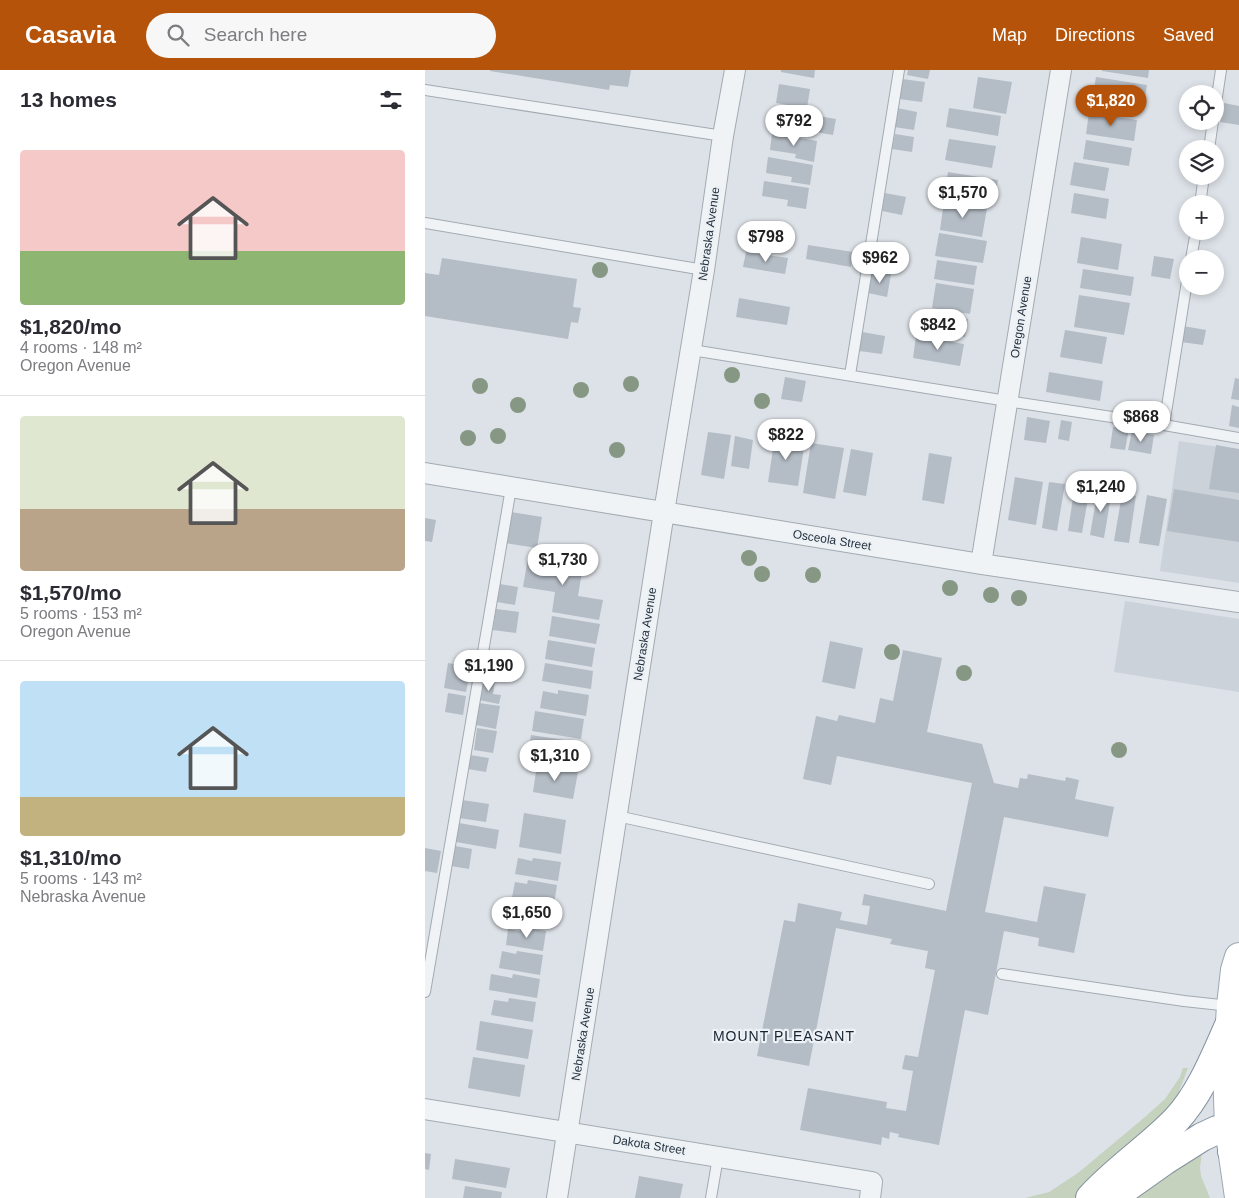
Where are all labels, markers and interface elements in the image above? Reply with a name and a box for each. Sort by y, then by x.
search box [146,13,496,58]
text: Casavia [25,21,116,48]
icon: search [164,21,192,49]
text: Search here [204,24,307,45]
text: Map [992,25,1027,45]
text: Directions [1055,25,1135,45]
text: Saved [1163,25,1214,45]
pin: $1,820 [1070,85,1152,127]
map controls [1179,85,1224,295]
button: locate [1179,85,1224,130]
icon: filters [377,86,405,114]
text: 13 homes [20,88,117,111]
text: $1,820 [1087,92,1135,109]
pin: $792 [764,104,824,147]
text: $792 [776,112,812,129]
button: layers [1179,140,1224,185]
pin: $1,570 [922,176,1004,219]
icon: home [168,183,258,273]
text: $1,570 [939,184,987,201]
street label: Nebraska Avenue [695,186,723,282]
button: + [1179,195,1224,240]
pin: $798 [736,220,796,263]
text: $798 [748,228,784,245]
pin: $962 [850,242,910,284]
text: $962 [862,249,898,266]
button: − [1179,250,1224,295]
street label: Oregon Avenue [1008,275,1034,359]
pin: $842 [908,308,968,351]
text: $1,820/mo [20,315,122,338]
text: $842 [920,316,956,333]
text: 4 rooms · 148 m² [20,339,142,356]
text: Oregon Avenue [20,357,131,374]
pin: $868 [1111,400,1171,443]
text: $868 [1123,408,1159,425]
pin: $822 [756,418,816,461]
text: $822 [768,426,804,443]
icon: home [168,448,258,538]
pin: $1,240 [1060,470,1142,513]
text: $1,240 [1077,478,1125,495]
street label: Osceola Street [792,527,873,553]
pin: $1,730 [522,544,604,586]
text: $1,730 [539,551,587,568]
text: $1,570/mo [20,581,122,604]
street label: Nebraska Avenue [631,586,659,682]
text: 5 rooms · 153 m² [20,605,142,622]
text: Oregon Avenue [20,623,131,640]
pin: $1,190 [448,650,530,692]
text: $1,190 [465,657,513,674]
icon: home [168,713,258,803]
pin: $1,310 [514,740,596,782]
text: $1,310 [531,747,579,764]
text: $1,310/mo [20,846,122,869]
text: 5 rooms · 143 m² [20,870,142,887]
text: Nebraska Avenue [20,888,146,905]
pin: $1,650 [486,896,568,939]
text: $1,650 [503,904,551,921]
street label: Nebraska Avenue [569,986,597,1082]
district label: MOUNT PLEASANT [713,1028,855,1044]
street label: Dakota Street [612,1132,687,1158]

